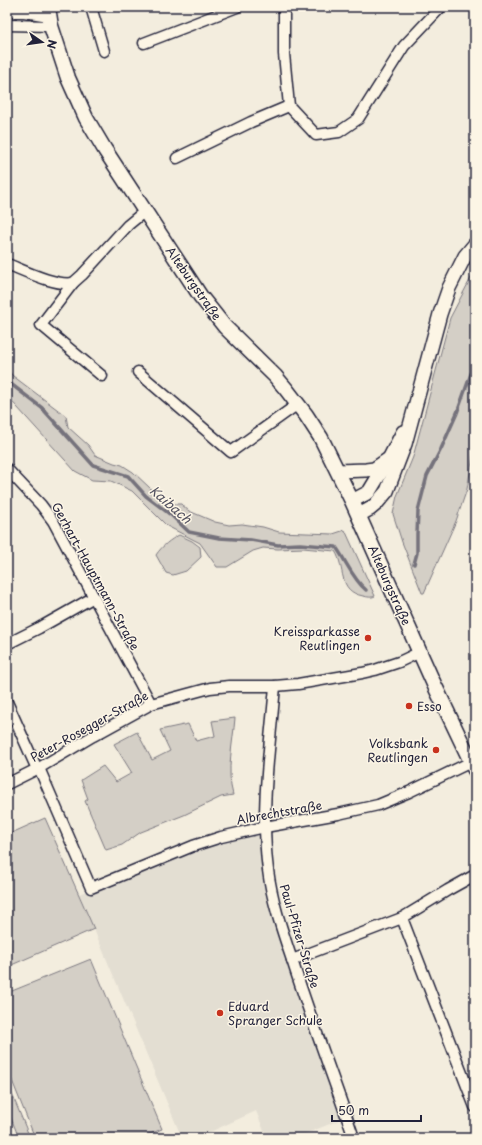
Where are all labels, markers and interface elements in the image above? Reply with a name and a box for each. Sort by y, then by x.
north arrow [22,22,62,62]
text: N [43,38,61,51]
street label: Alteburgstraße [162,243,226,323]
water label: Kaibach [146,481,196,528]
street label: Gerhart-Hauptmann-Straße [48,499,144,653]
street label: Alteburgstraße [364,542,416,628]
place label: Kreissparkasse Reutlingen [273,622,360,654]
marker: Kreissparkasse Reutlingen [363,633,373,643]
street label: Peter-Rosegger-Straße [27,686,151,766]
place label: Esso [417,697,442,715]
marker: Esso [404,701,414,711]
place label: Volksbank Reutlingen [367,734,428,766]
marker: Volksbank Reutlingen [431,745,441,755]
street label: Albrechtstraße [235,796,323,828]
street label: Paul-Pfizer-Straße [276,882,324,990]
place label: Eduard Spranger Schule [228,997,323,1029]
marker: Eduard Spranger Schule [215,1008,225,1018]
scale bar [332,1097,421,1123]
text: 50 m [338,1101,369,1119]

